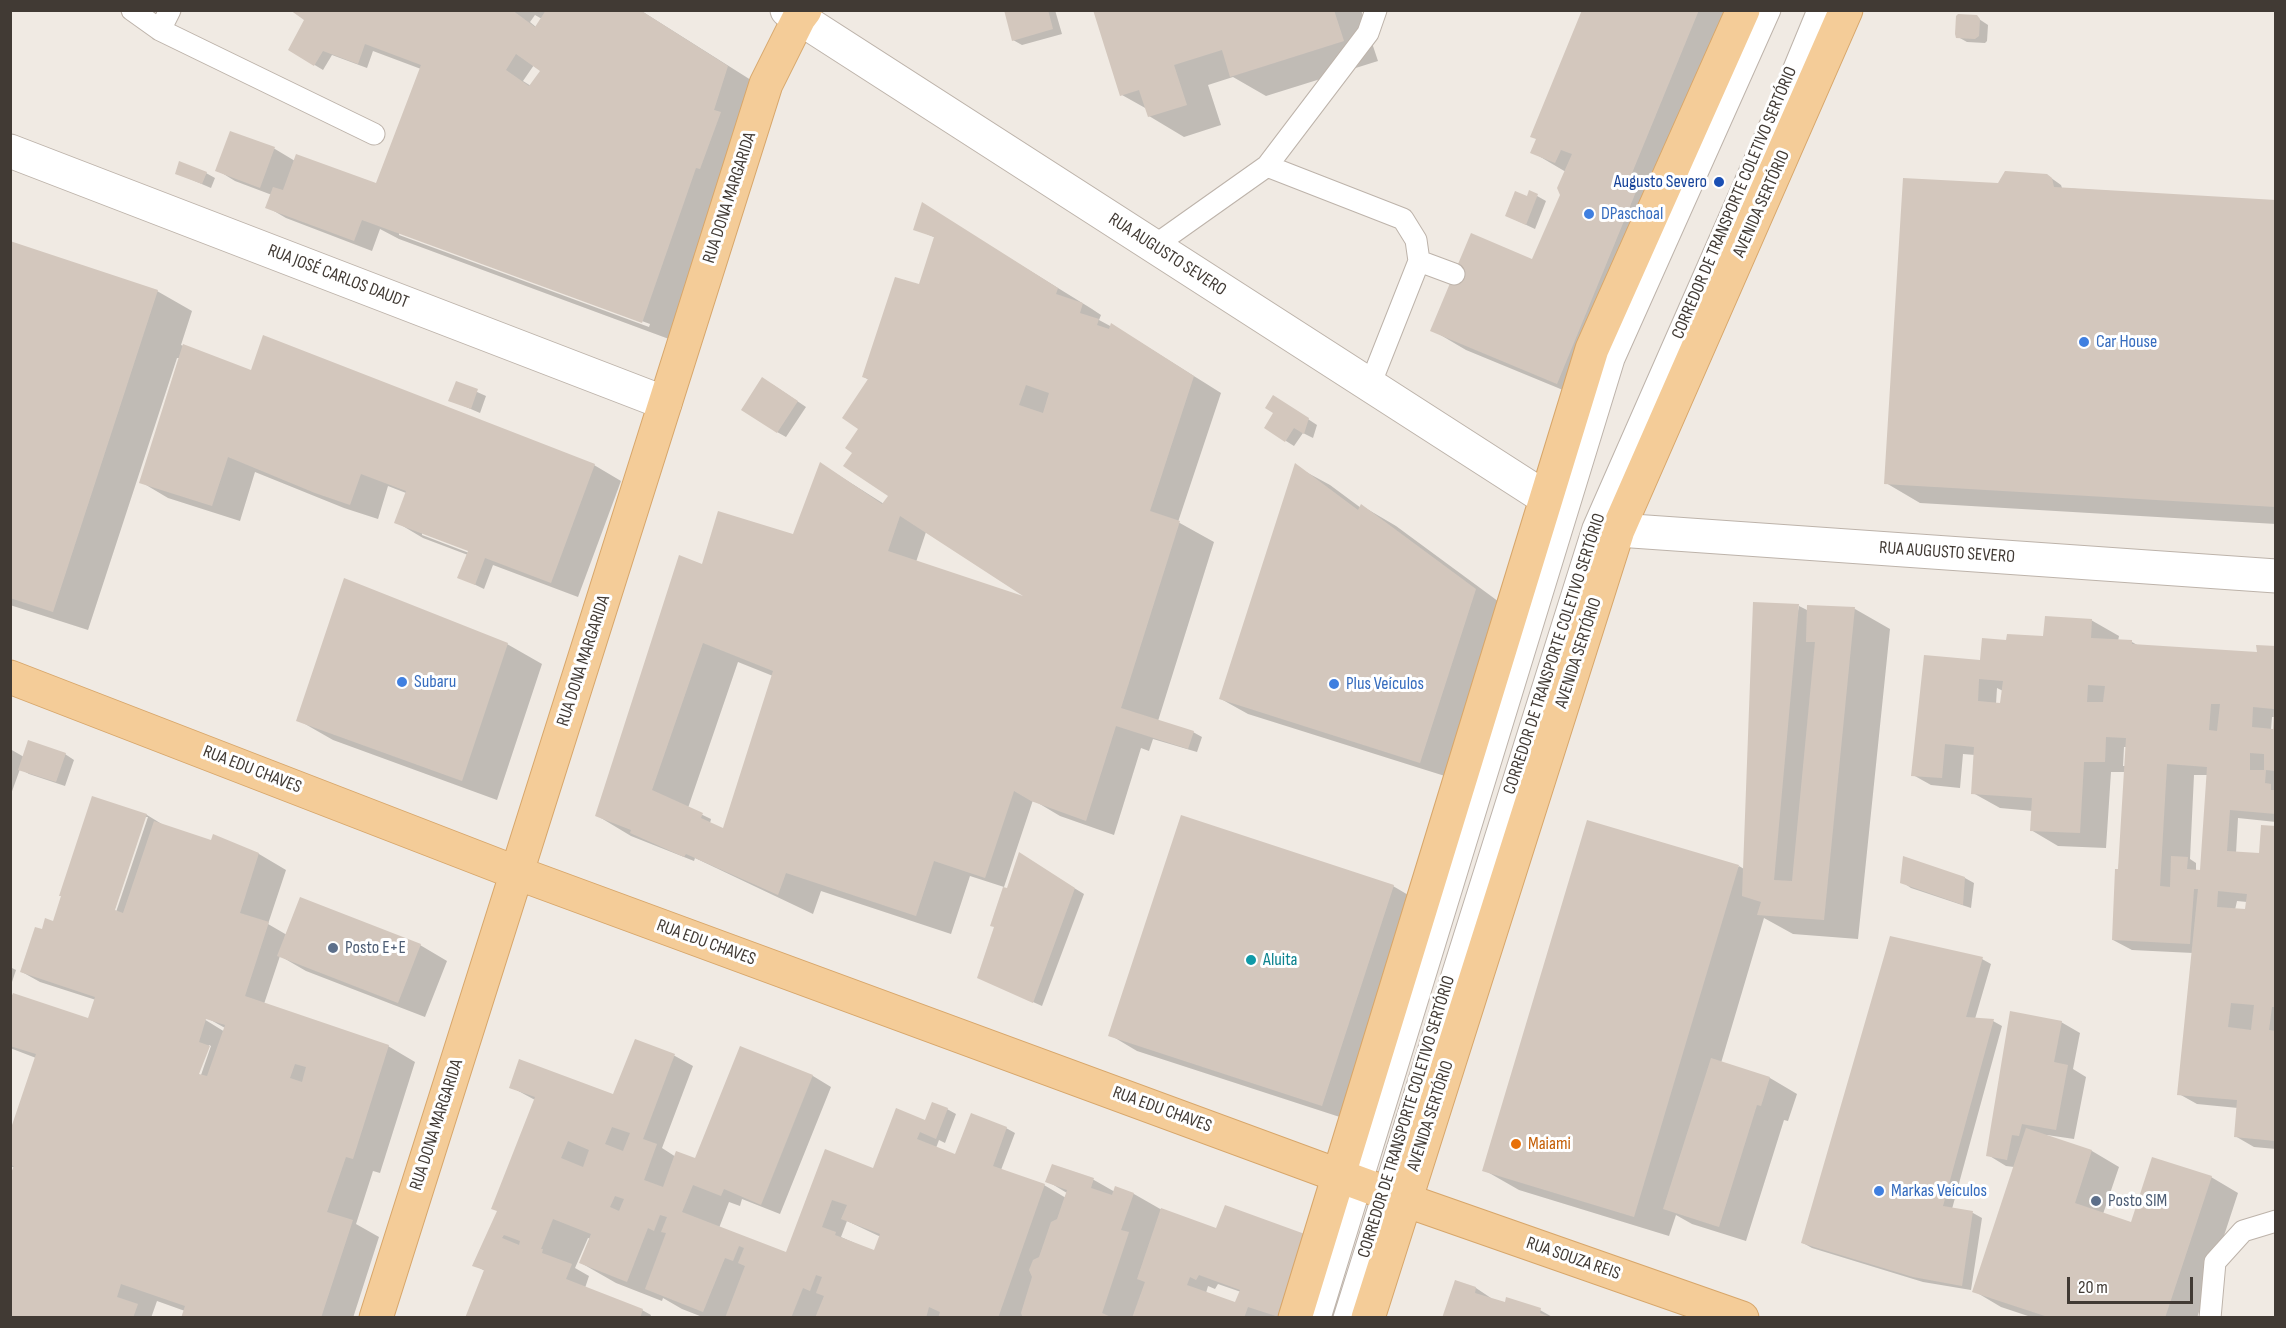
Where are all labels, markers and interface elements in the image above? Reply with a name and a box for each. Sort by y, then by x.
street label: CORREDOR DE TRANSPORTE COLETIVO SERTÓRIO [1668,64,1802,342]
street label: RUA DONA MARGARIDA [699,130,761,266]
street label: AVENIDA SERTÓRIO [1729,147,1795,261]
place label: Augusto Severo [1614,171,1707,193]
marker: Augusto Severo [1712,175,1726,189]
place label: DPaschoal [1601,203,1663,225]
marker: DPaschoal [1582,207,1596,221]
street label: RUA AUGUSTO SEVERO [1104,209,1230,301]
street label: RUA JOSÉ CARLOS DAUDT [264,240,412,314]
place label: Car House [2096,331,2157,353]
marker: Car House [2077,335,2091,349]
street label: CORREDOR DE TRANSPORTE COLETIVO SERTÓRIO [1499,511,1611,797]
street label: RUA AUGUSTO SEVERO [1878,537,2016,569]
street label: RUA DONA MARGARIDA [553,593,615,729]
street label: AVENIDA SERTÓRIO [1551,595,1607,711]
place label: Subaru [414,671,456,693]
place label: Plus Veículos [1346,673,1424,695]
marker: Subaru [395,675,409,689]
marker: Plus Veículos [1327,677,1341,691]
street label: RUA EDU CHAVES [200,741,304,799]
street label: RUA EDU CHAVES [653,915,759,971]
place label: Posto E+E [345,937,406,959]
marker: Posto E+E [326,941,340,955]
place label: Aluita [1263,949,1297,971]
marker: Aluita [1244,953,1258,967]
street label: CORREDOR DE TRANSPORTE COLETIVO SERTÓRIO [1354,973,1460,1261]
street label: RUA DONA MARGARIDA [406,1057,468,1193]
street label: AVENIDA SERTÓRIO [1403,1058,1459,1174]
street label: RUA EDU CHAVES [1109,1082,1215,1138]
place label: Maiami [1528,1133,1571,1155]
marker: Maiami [1509,1137,1523,1151]
place label: Markas Veículos [1891,1180,1987,1202]
marker: Markas Veículos [1872,1184,1886,1198]
place label: Posto SIM [2108,1190,2167,1212]
marker: Posto SIM [2089,1194,2103,1208]
street label: RUA SOUZA REIS [1523,1233,1623,1285]
scale bar [2070,1265,2196,1303]
text: 20 m [2078,1277,2108,1298]

